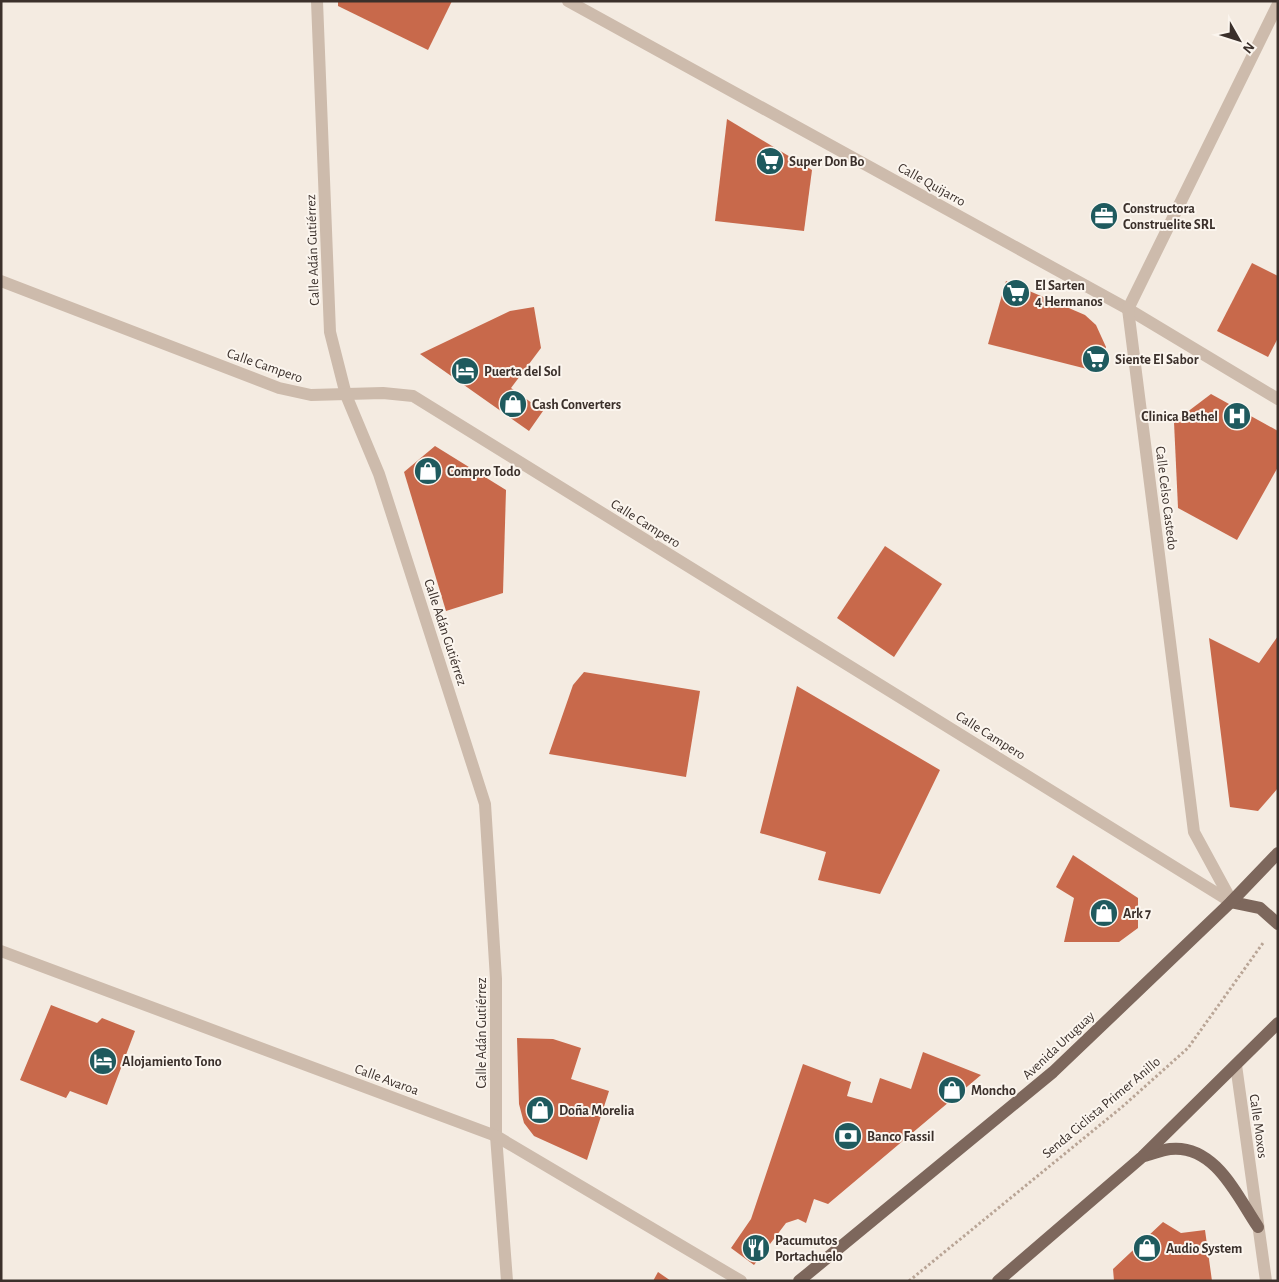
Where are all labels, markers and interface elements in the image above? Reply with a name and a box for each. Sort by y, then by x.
north arrow [1214,15,1264,65]
text: N [1240,39,1257,56]
supermarket icon: Super Don Bo [755,146,785,176]
place label: Super Don Bo [789,155,865,169]
street label: Calle Quijarro [895,161,968,209]
street label: Calle Adán Gutiérrez [304,194,322,306]
office icon: Constructora Construelite SRL [1089,201,1119,231]
place label: Constructora Construelite SRL [1123,202,1216,232]
supermarket icon: El Sarten 4 Hermanos [1001,278,1031,308]
place label: El Sarten 4 Hermanos [1035,279,1103,309]
supermarket icon: Siente El Sabor [1081,344,1111,374]
street label: Calle Campero [225,346,305,385]
place label: Siente El Sabor [1115,353,1199,367]
hotel icon: Puerta del Sol [450,356,480,386]
place label: Puerta del Sol [484,365,561,379]
shop icon: Cash Converters [498,389,528,419]
place label: Cash Converters [532,398,621,412]
hospital icon: Clinica Bethel [1222,401,1252,431]
place label: Clinica Bethel [1141,410,1218,424]
street label: Calle Celso Castedo [1153,445,1179,551]
shop icon: Compro Todo [413,456,443,486]
place label: Compro Todo [447,465,521,479]
street label: Calle Campero [608,497,683,551]
street label: Calle Adán Gutiérrez [421,577,469,688]
street label: Calle Campero [953,709,1028,763]
shop icon: Ark 7 [1089,898,1119,928]
place label: Ark 7 [1123,907,1151,921]
street label: Calle Adán Gutiérrez [475,977,489,1089]
street label: Avenida Uruguay [1020,1009,1097,1083]
hotel icon: Alojamiento Tono [88,1046,118,1076]
street label: Senda Ciclista Primer Anillo [1040,1054,1163,1161]
place label: Alojamiento Tono [122,1055,222,1069]
street label: Calle Avaroa [353,1062,421,1098]
shop icon: Moncho [937,1075,967,1105]
place label: Moncho [971,1084,1016,1098]
street label: Calle Moxos [1247,1093,1269,1159]
shop icon: Doña Morelia [525,1095,555,1125]
place label: Doña Morelia [559,1104,635,1118]
bank icon: Banco Fassil [833,1121,863,1151]
place label: Banco Fassil [867,1130,934,1144]
restaurant icon: Pacumutos Portachuelo [741,1233,771,1263]
shop icon: Audio System [1132,1233,1162,1263]
place label: Pacumutos Portachuelo [775,1234,843,1264]
place label: Audio System [1166,1242,1242,1256]

